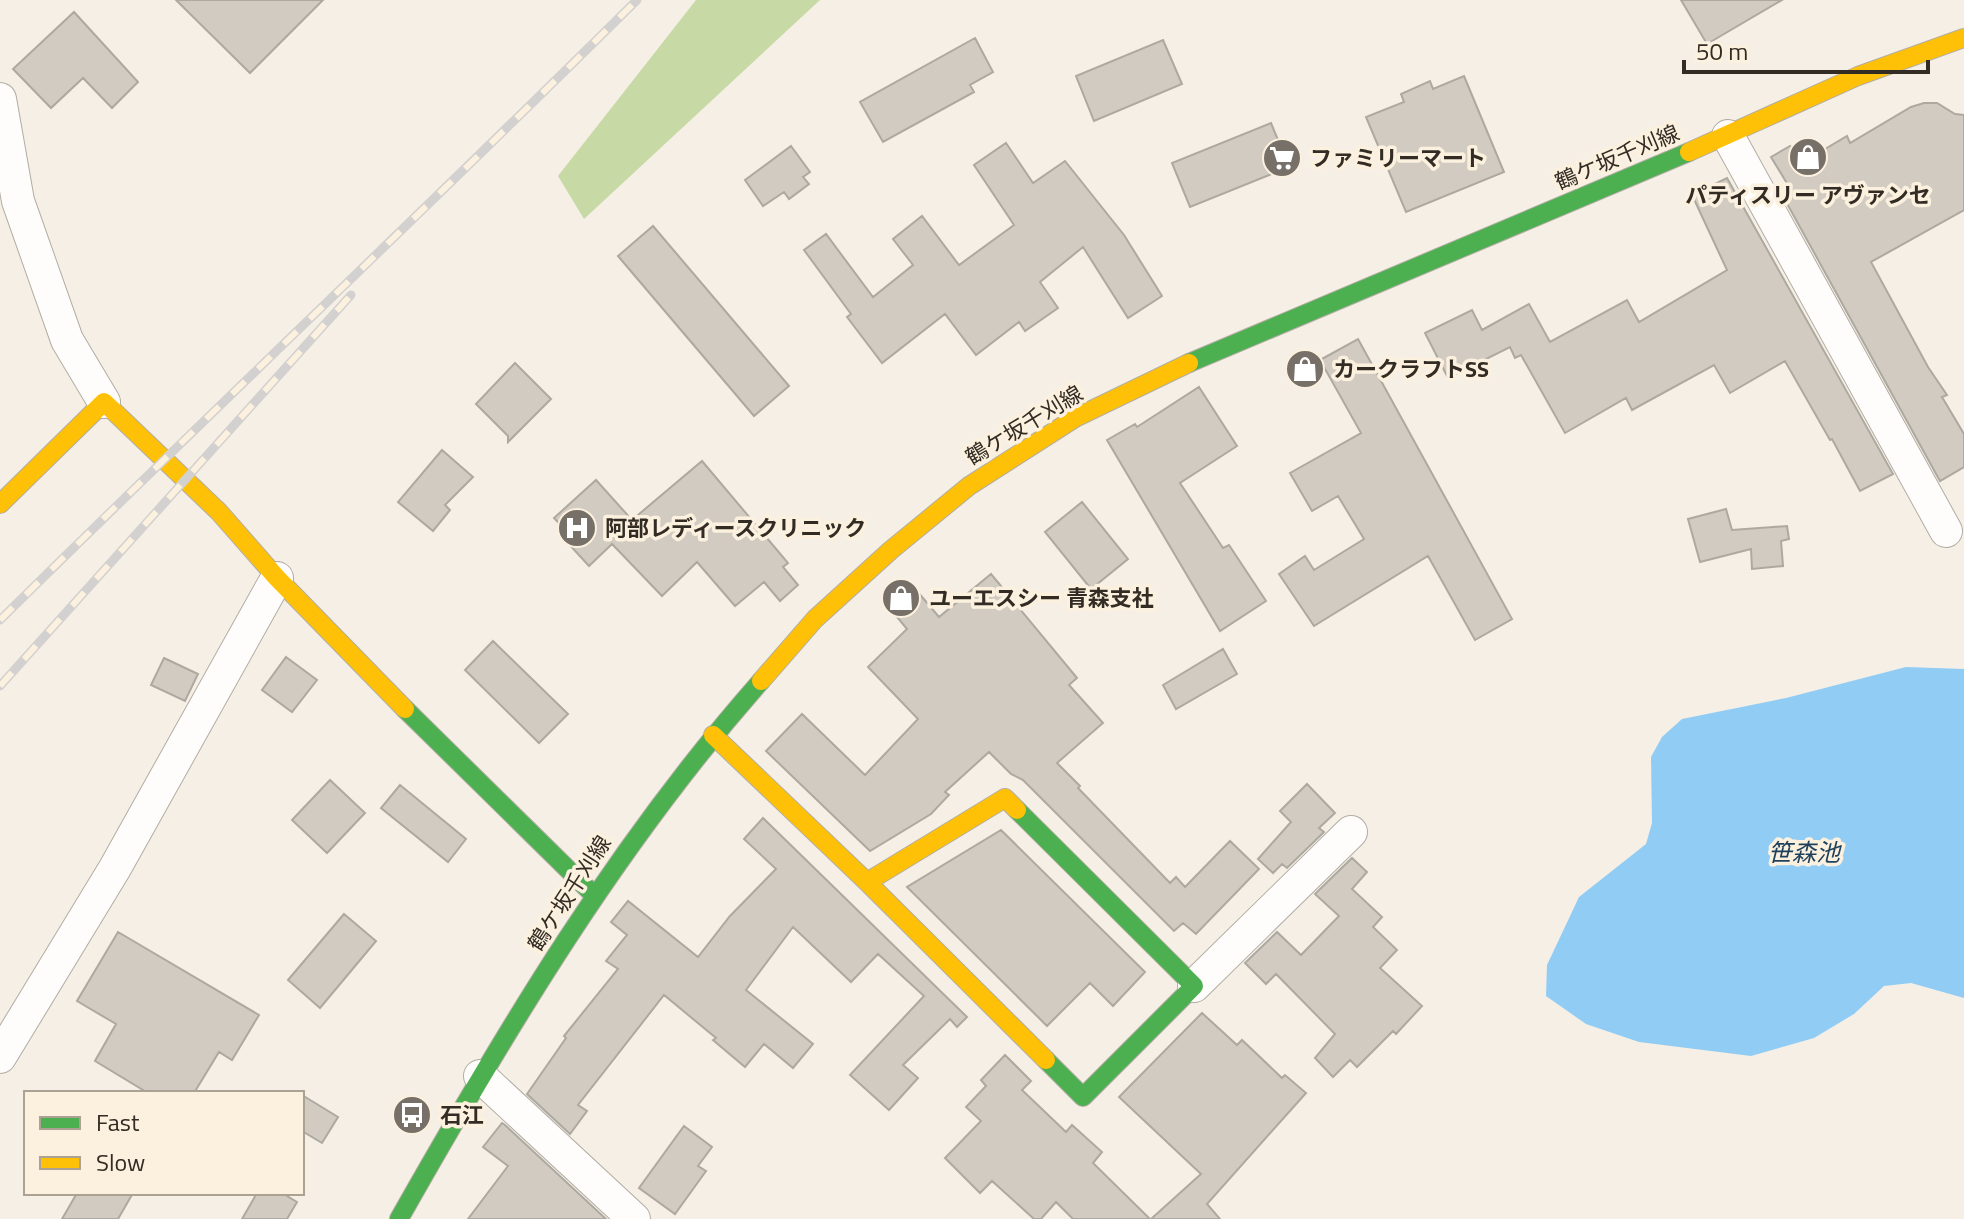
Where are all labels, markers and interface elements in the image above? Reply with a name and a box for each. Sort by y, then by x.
scale bar [1684,24,1928,74]
text: 50 m [1696,33,1748,69]
street label: 鶴ケ坂千刈線 [1550,116,1684,198]
shop icon: パティスリー アヴァンセ [1787,136,1829,178]
supermarket icon: ファミリーマート [1261,137,1303,179]
place label: ファミリーマート [1310,141,1486,175]
place label: パティスリー アヴァンセ [1685,178,1931,212]
shop icon: カークラフトSS [1284,348,1326,390]
place label: カークラフトSS [1333,352,1489,386]
street label: 鶴ケ坂千刈線 [959,376,1089,474]
hospital icon: 阿部レディースクリニック [556,507,598,549]
place label: 阿部レディースクリニック [605,511,866,545]
shop icon: ユーエスシー 青森支社 [880,577,922,619]
place label: ユーエスシー 青森支社 [929,581,1154,615]
street label: 鶴ケ坂千刈線 [519,828,619,958]
water label: 笹森池 [1768,834,1842,870]
legend [24,1091,304,1195]
bus stop icon: 石江 [391,1094,433,1136]
place label: 石江 [440,1098,484,1132]
text: Fast [96,1104,140,1140]
text: Slow [96,1144,145,1180]

